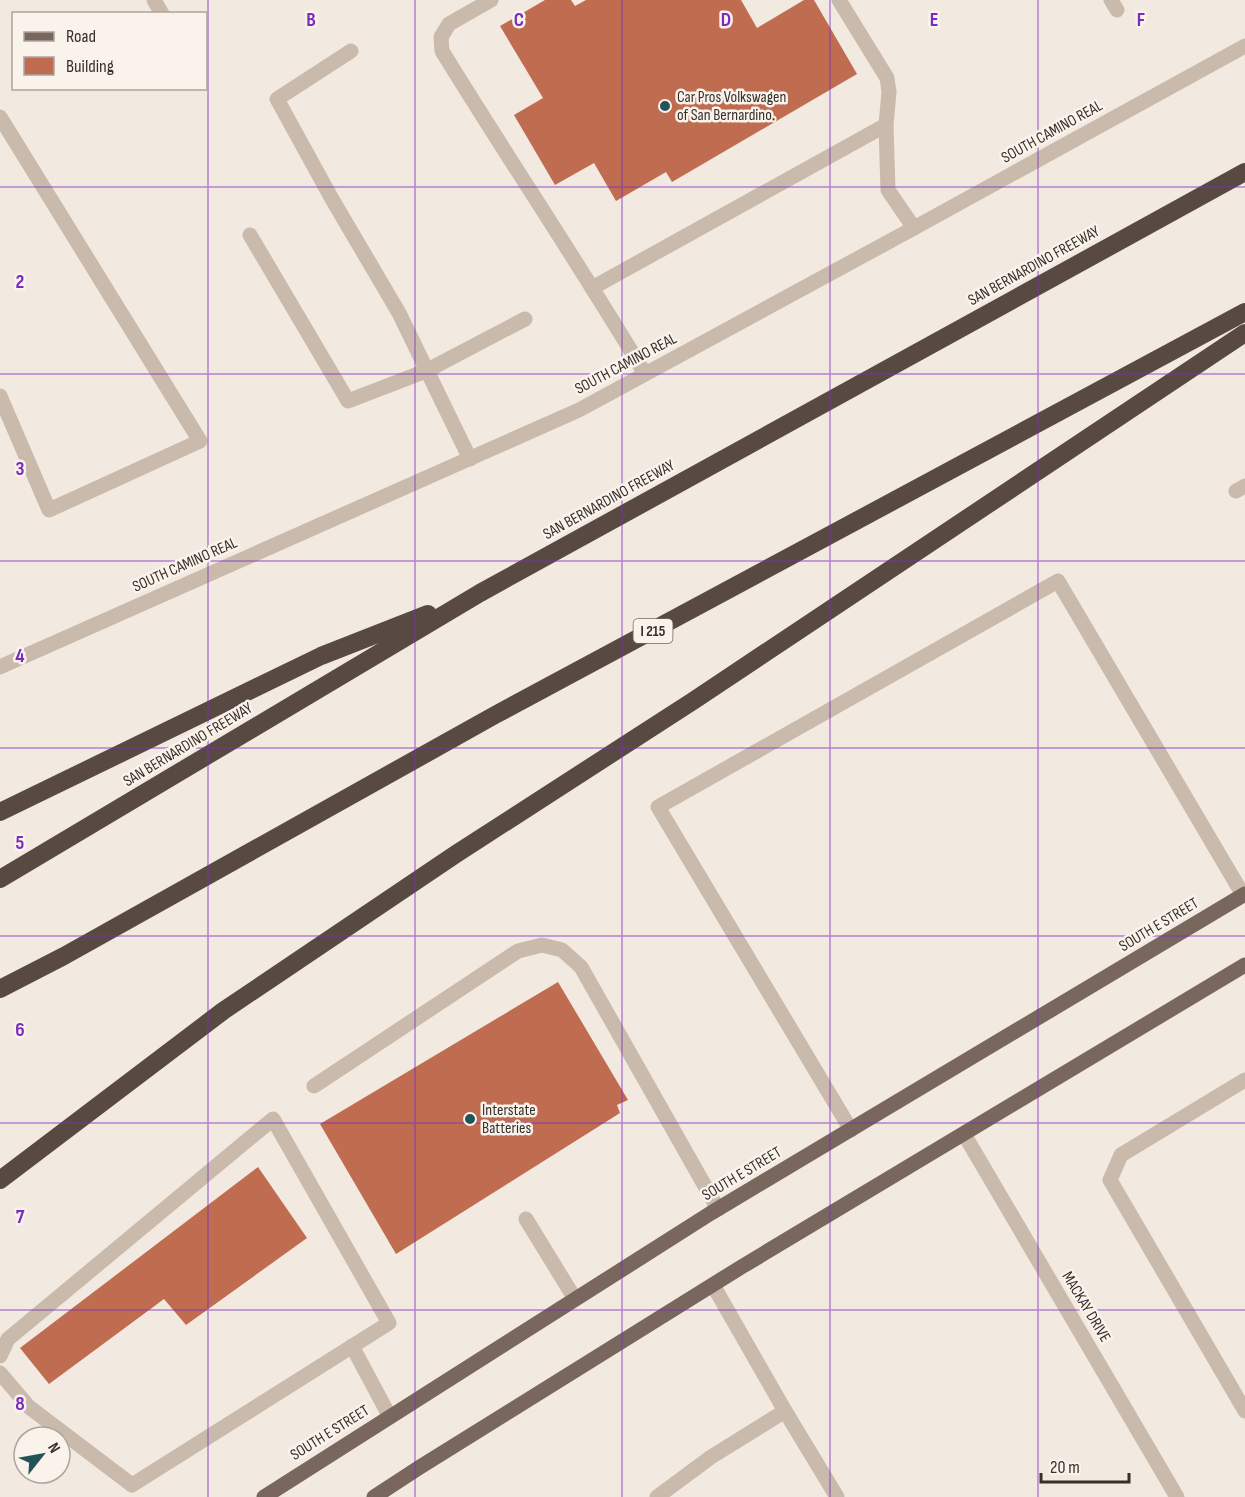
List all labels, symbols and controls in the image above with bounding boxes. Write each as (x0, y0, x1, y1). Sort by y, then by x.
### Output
text: B (306, 8, 316, 32)
text: C (514, 8, 524, 32)
text: D (721, 8, 731, 32)
text: E (930, 8, 938, 32)
text: F (1137, 8, 1145, 32)
legend (12, 12, 207, 90)
text: Road (66, 26, 96, 47)
text: Building (66, 56, 114, 77)
place label: Car Pros Volkswagen of San Bernardino. (677, 88, 786, 125)
street label: SOUTH CAMINO REAL (998, 96, 1106, 168)
marker: Car Pros Volkswagen of San Bernardino. (658, 99, 672, 113)
street label: SAN BERNARDINO FREEWAY (965, 222, 1103, 310)
text: 2 (16, 270, 24, 294)
street label: SOUTH CAMINO REAL (572, 329, 680, 399)
street label: SAN BERNARDINO FREEWAY (540, 456, 678, 544)
text: 3 (16, 457, 25, 481)
street label: SOUTH CAMINO REAL (130, 533, 240, 597)
road number: I 215 (634, 619, 672, 643)
text: 4 (15, 644, 25, 668)
street label: SAN BERNARDINO FREEWAY (120, 699, 256, 791)
text: 5 (16, 831, 25, 855)
street label: SOUTH E STREET (1116, 894, 1203, 956)
text: 6 (15, 1018, 25, 1042)
place label: Interstate Batteries (482, 1101, 536, 1138)
marker: Interstate Batteries (463, 1112, 477, 1126)
street label: SOUTH E STREET (699, 1143, 786, 1205)
text: 7 (16, 1205, 25, 1229)
street label: MACKAY DRIVE (1058, 1268, 1114, 1346)
text: 8 (15, 1392, 25, 1416)
street label: SOUTH E STREET (287, 1401, 373, 1465)
north arrow (12, 1425, 72, 1485)
text: N (43, 1439, 64, 1457)
scale bar (1041, 1446, 1130, 1484)
text: 20 m (1050, 1457, 1080, 1478)

